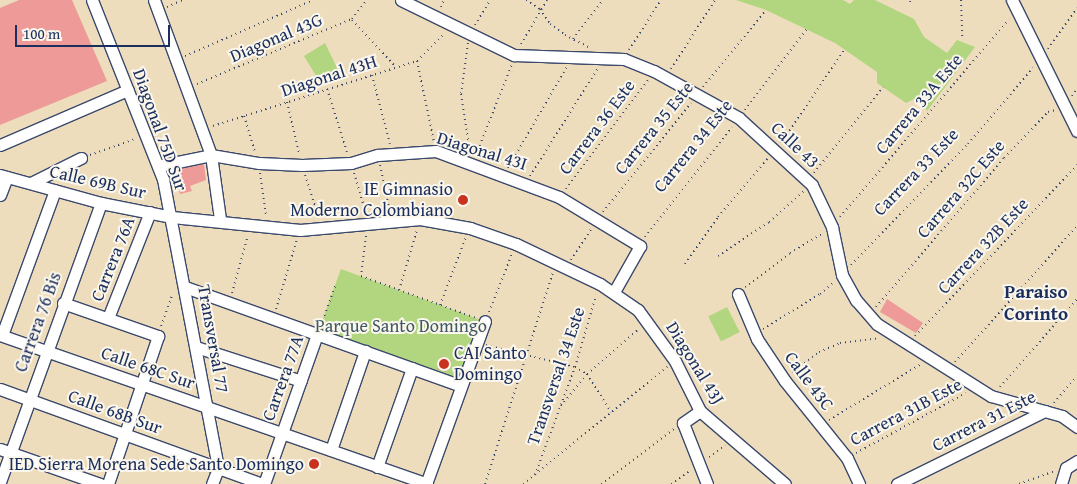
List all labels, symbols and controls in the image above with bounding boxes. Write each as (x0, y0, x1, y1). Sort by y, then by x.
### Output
street label: Diagonal 43G (227, 9, 325, 67)
scale bar (18, 15, 172, 47)
text: 100 m (23, 23, 60, 44)
street label: Carrera 33A Este (871, 49, 967, 159)
street label: Diagonal 43H (278, 50, 380, 102)
street label: Diagonal 75D Sur (128, 66, 192, 194)
street label: Carrera 36 Este (554, 75, 640, 179)
street label: Carrera 35 Este (610, 77, 698, 179)
street label: Carrera 34 Este (649, 95, 737, 197)
street label: Calle 43 (766, 117, 824, 173)
street label: Carrera 33 Este (869, 124, 963, 220)
street label: Diagonal 43I (434, 127, 530, 175)
street label: Carrera 32C Este (912, 135, 1010, 243)
street label: Calle 69B Sur (48, 160, 148, 204)
place label: IE Gimnasio Moderno Colombiano (290, 179, 453, 222)
street label: Carrera 32B Este (933, 193, 1033, 299)
marker: IE Gimnasio Moderno Colombiano (457, 194, 469, 206)
street label: Carrera 76A (86, 214, 140, 304)
street label: Carrera 76 Bis (10, 269, 66, 375)
district label: Paraiso Corinto (1004, 281, 1068, 325)
street label: Transversal 77 (193, 283, 233, 395)
street label: Transversal 34 Este (522, 304, 590, 448)
park label: Parque Santo Domingo (315, 315, 487, 337)
street label: Diagonal 43J (661, 318, 729, 408)
street label: Carrera 77A (258, 332, 308, 424)
street label: Calle 68C Sur (98, 342, 198, 394)
place label: CAI Santo Domingo (454, 343, 527, 386)
street label: Calle 43C (780, 347, 838, 415)
marker: CAI Santo Domingo (438, 358, 450, 370)
street label: Carrera 31B Este (846, 373, 966, 451)
street label: Calle 68B Sur (65, 385, 165, 439)
street label: Carrera 31 Este (929, 386, 1039, 456)
place label: IED Sierra Morena Sede Santo Domingo (9, 453, 304, 475)
marker: IED Sierra Morena Sede Santo Domingo (308, 458, 320, 470)

